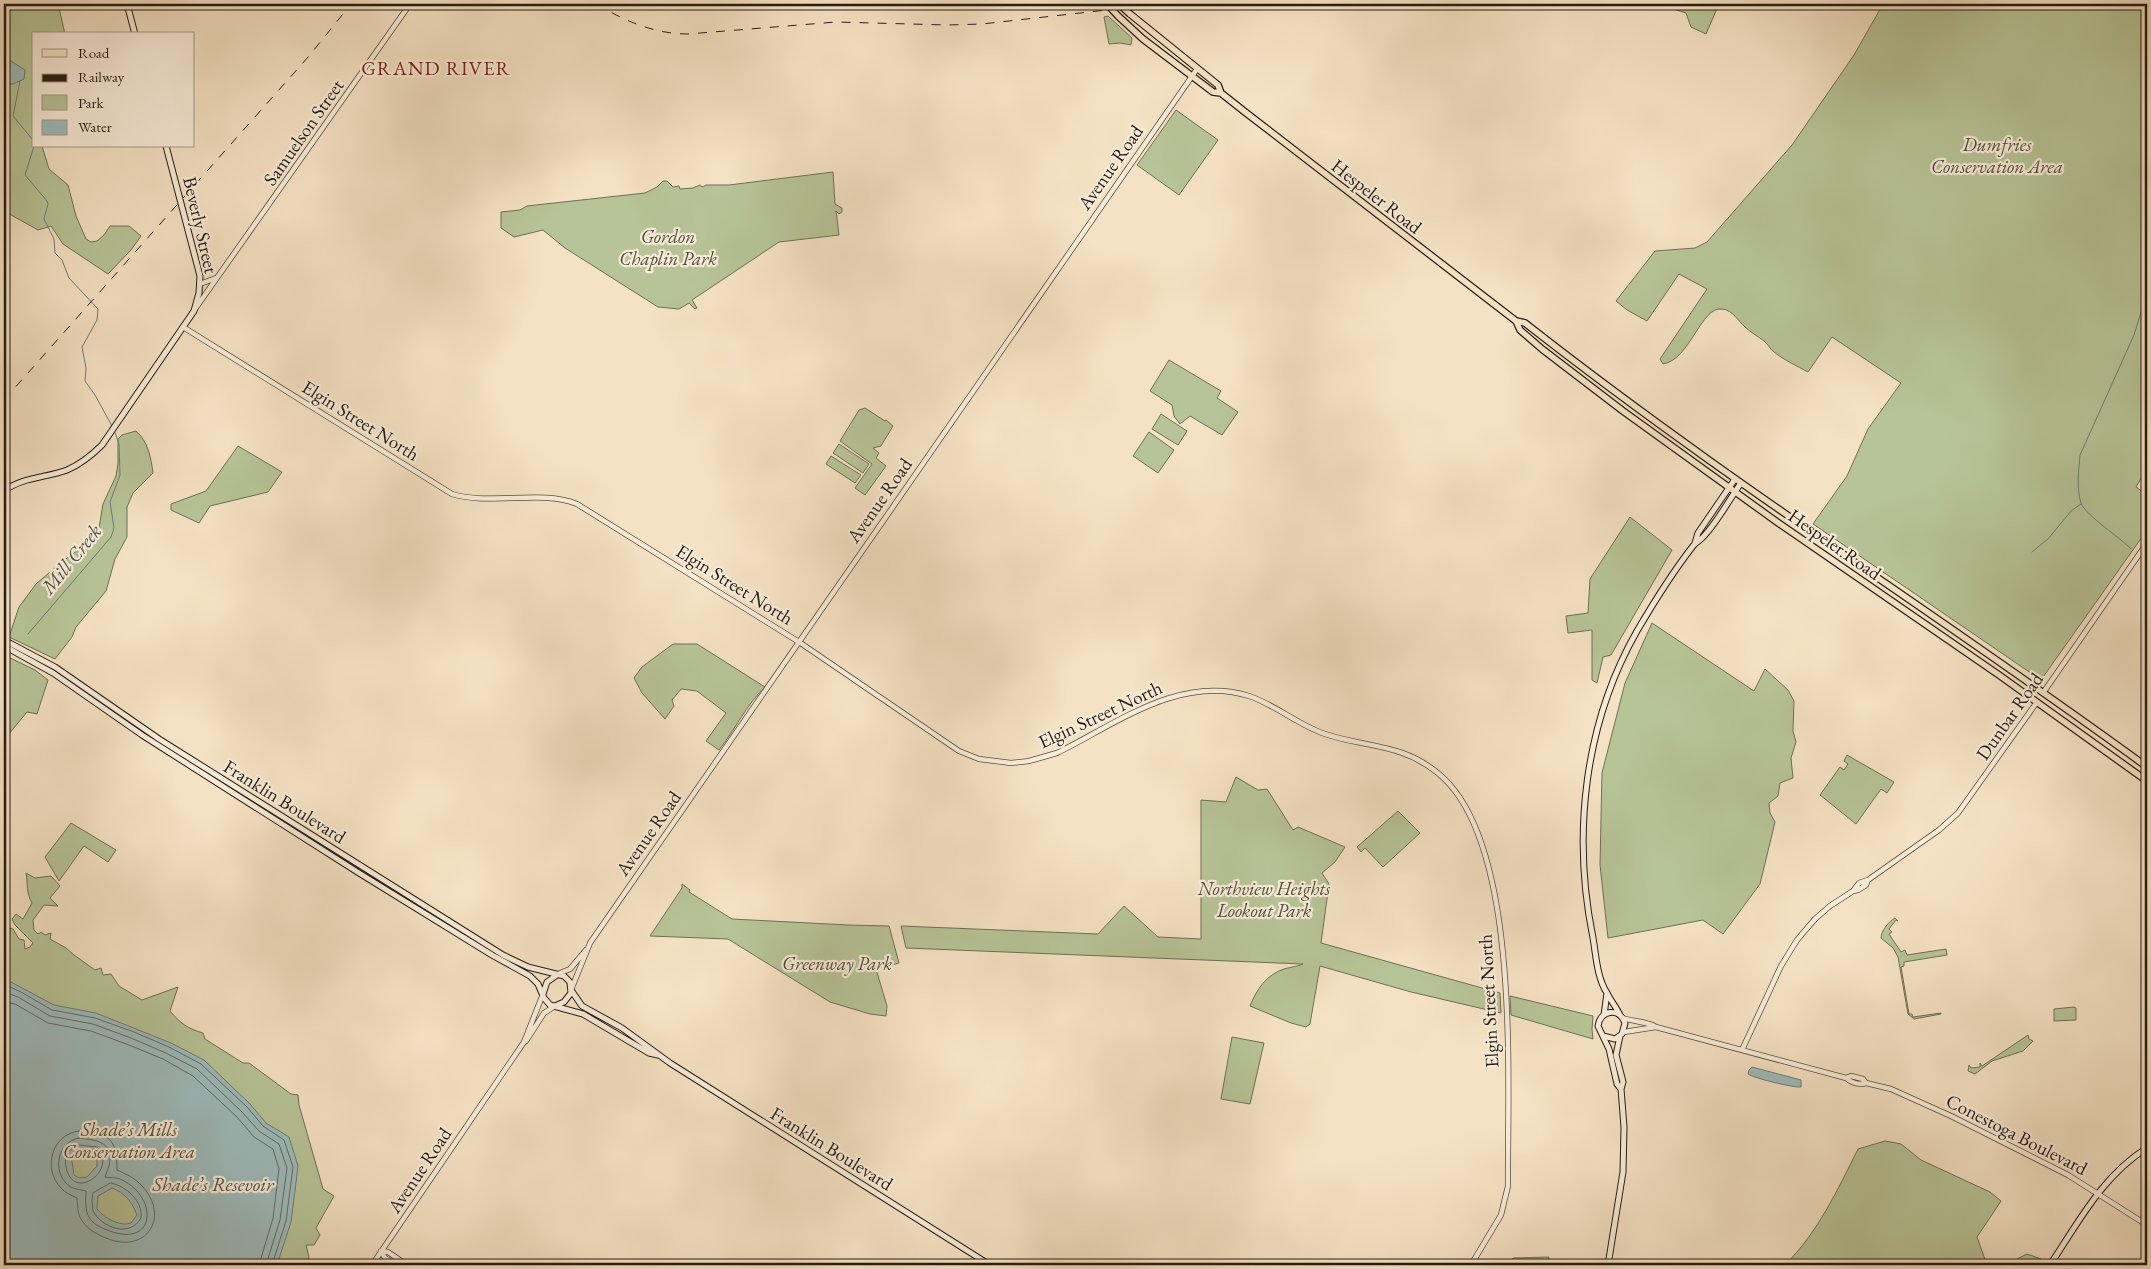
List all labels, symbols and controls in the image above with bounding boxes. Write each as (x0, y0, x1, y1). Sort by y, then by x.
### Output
legend (32, 32, 195, 148)
text: Road (78, 43, 110, 62)
district label: GRAND RIVER (361, 55, 511, 81)
text: Railway (78, 67, 125, 86)
street label: Samuelson Street (258, 74, 349, 190)
text: Park (78, 93, 105, 112)
text: Water (78, 117, 112, 136)
street label: Avenue Road (1071, 120, 1149, 215)
park label: Dumfries Conservation Area (1931, 132, 2063, 179)
street label: Hespeler Road (1326, 153, 1427, 240)
street label: Beverly Street (177, 174, 224, 276)
park label: Gordon Chaplin Park (619, 224, 717, 271)
street label: Elgin Street North (297, 374, 424, 467)
street label: Avenue Road (840, 453, 918, 548)
street label: Hespeler Road (1783, 503, 1886, 586)
water label: Mill Creek (34, 519, 107, 600)
street label: Elgin Street North (671, 538, 798, 631)
street label: Dunbar Road (1970, 667, 2049, 765)
street label: Elgin Street North (1034, 675, 1166, 754)
street label: Franklin Boulevard (219, 754, 351, 849)
street label: Avenue Road (609, 786, 687, 881)
park label: Northview Heights Lookout Park (1197, 876, 1331, 923)
street label: Elgin Street North (1472, 933, 1504, 1069)
park label: Greenway Park (782, 951, 892, 976)
street label: Conestoga Boulevard (1942, 1088, 2092, 1181)
street label: Franklin Boulevard (766, 1101, 898, 1196)
park label: Shade’s Mills Conservation Area (63, 1117, 195, 1164)
street label: Avenue Road (381, 1122, 457, 1219)
water label: Shade’s Resevoir (151, 1171, 275, 1197)

